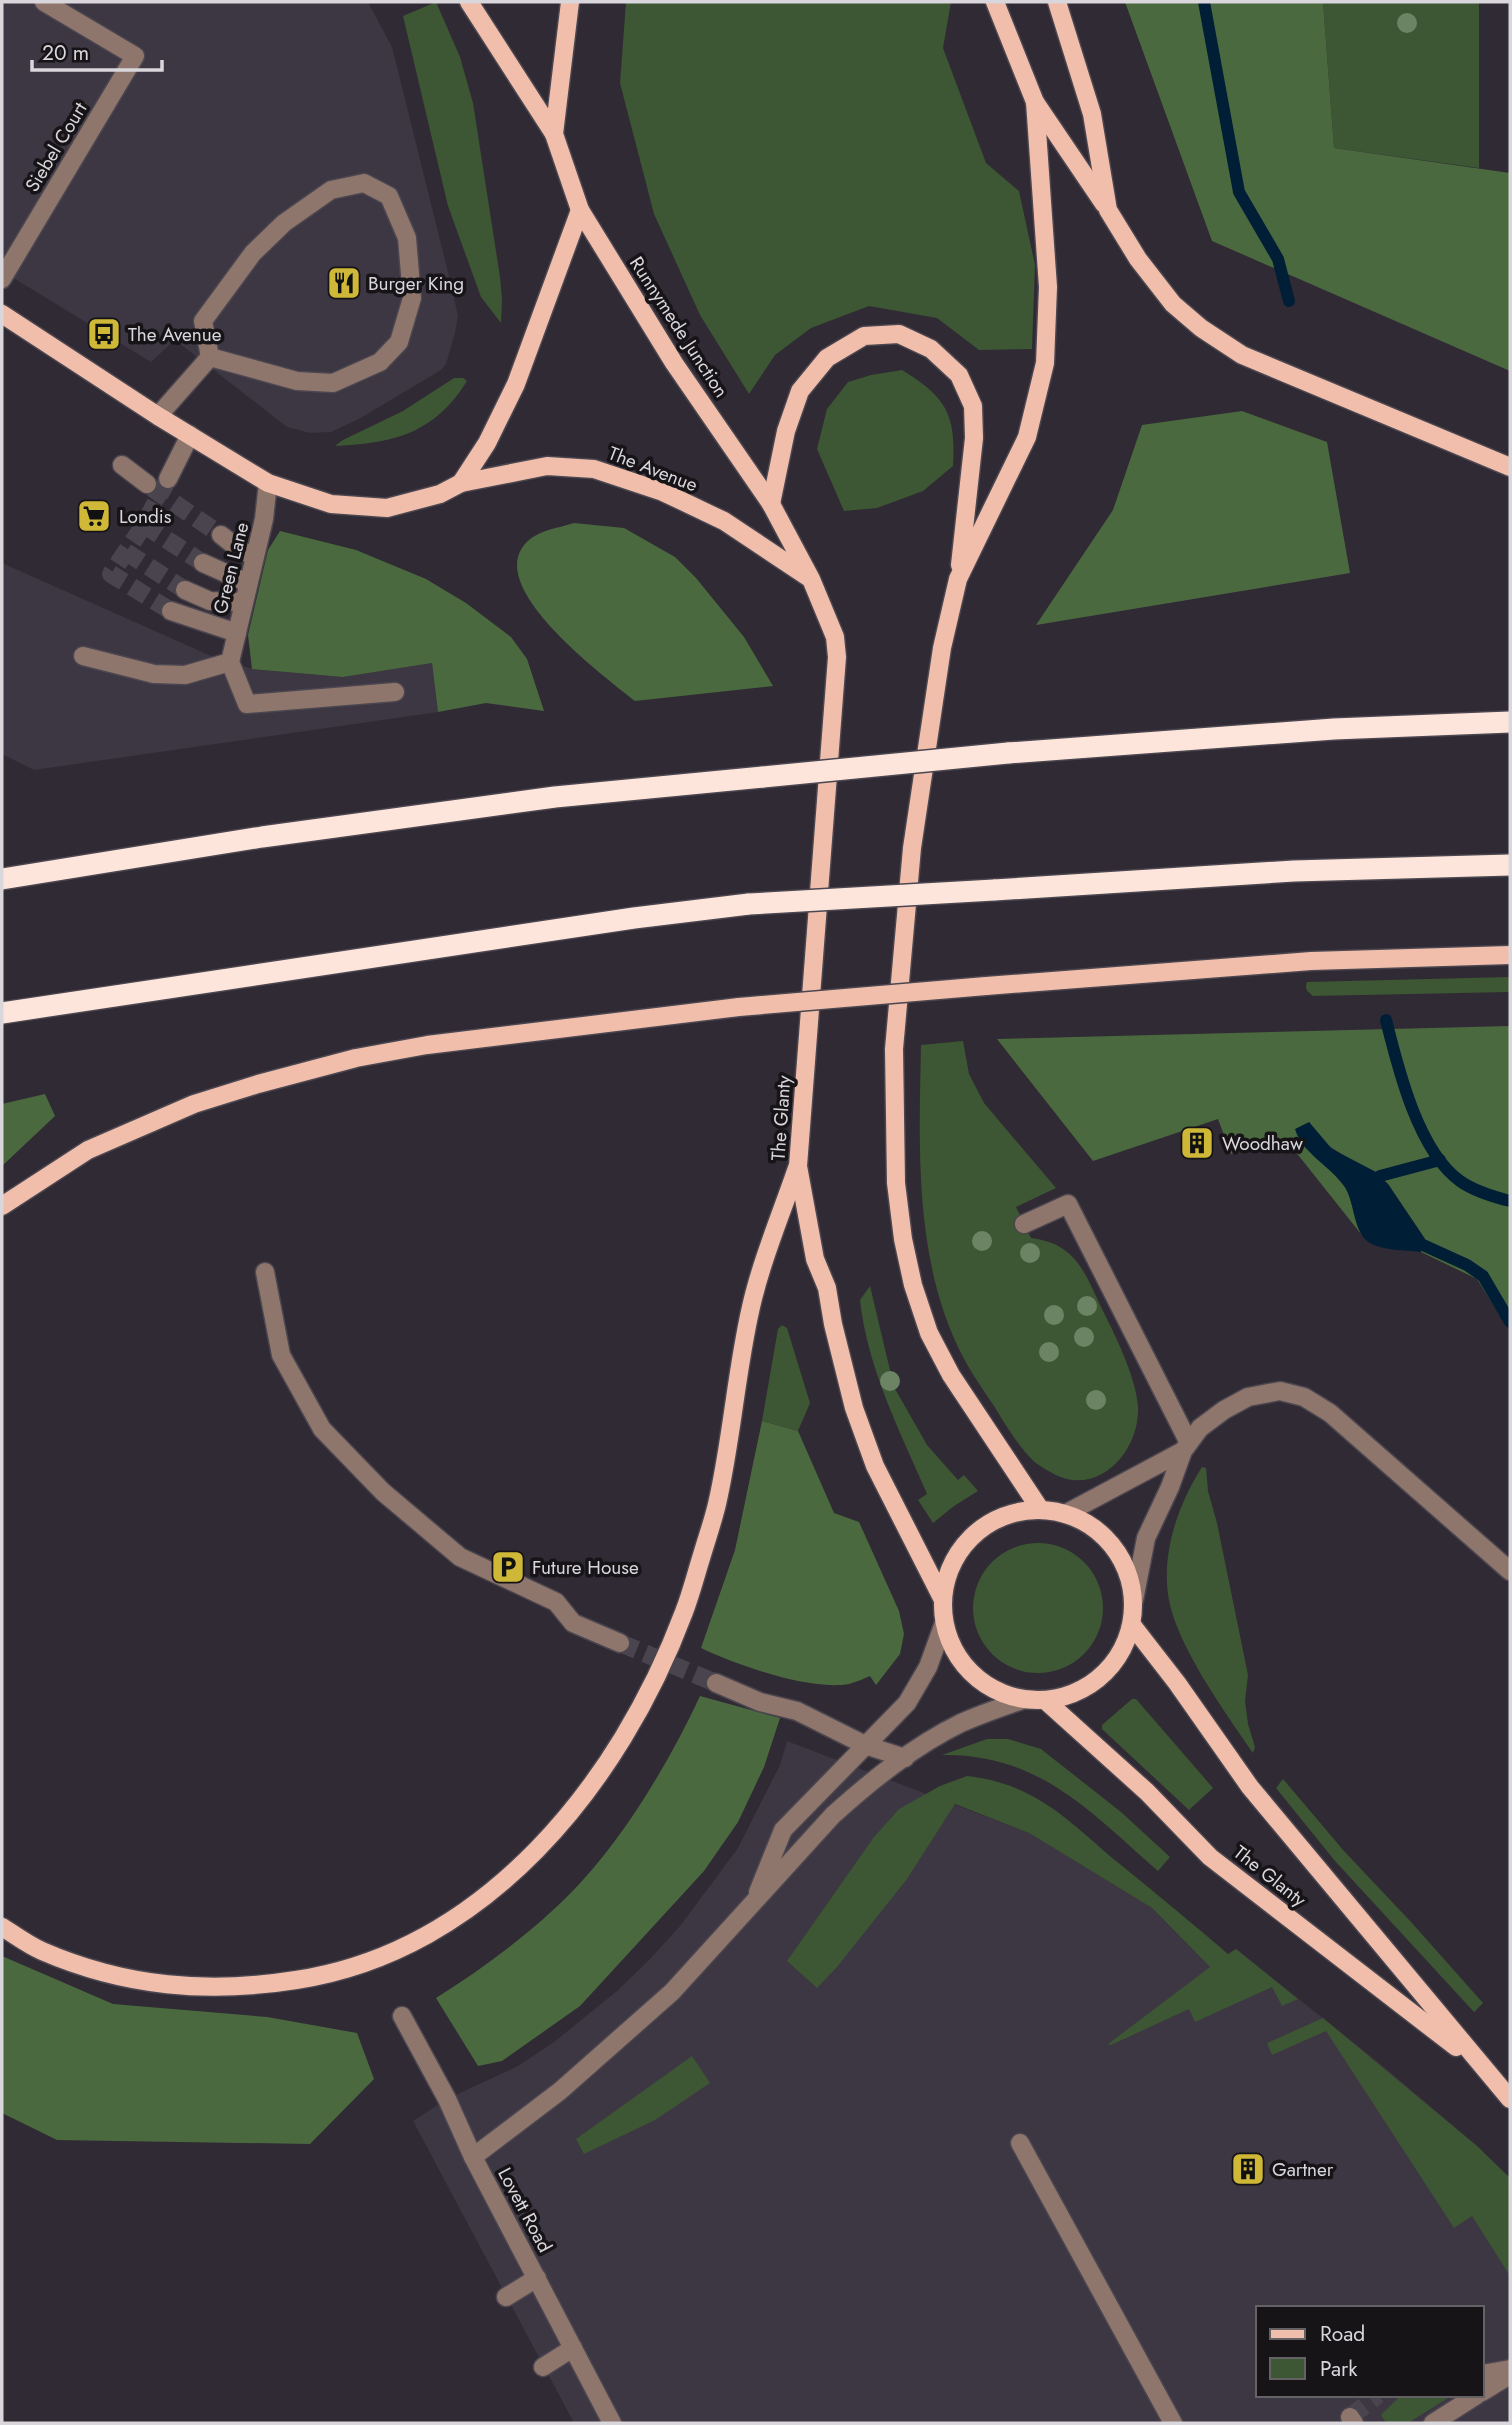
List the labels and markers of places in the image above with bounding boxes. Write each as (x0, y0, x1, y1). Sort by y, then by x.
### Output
restaurant icon: Burger King (325, 264, 363, 302)
place label: Burger King (368, 270, 464, 297)
bus stop icon: The Avenue (85, 315, 123, 353)
place label: The Avenue (128, 321, 222, 348)
supermarket icon: Londis (75, 497, 113, 535)
place label: Londis (119, 503, 172, 530)
building icon: Woodhaw (1178, 1124, 1216, 1162)
place label: Woodhaw (1222, 1130, 1303, 1157)
parking icon: Future House (489, 1548, 527, 1586)
place label: Future House (532, 1554, 639, 1581)
building icon: Gartner (1229, 2150, 1267, 2188)
place label: Gartner (1272, 2156, 1334, 2183)

